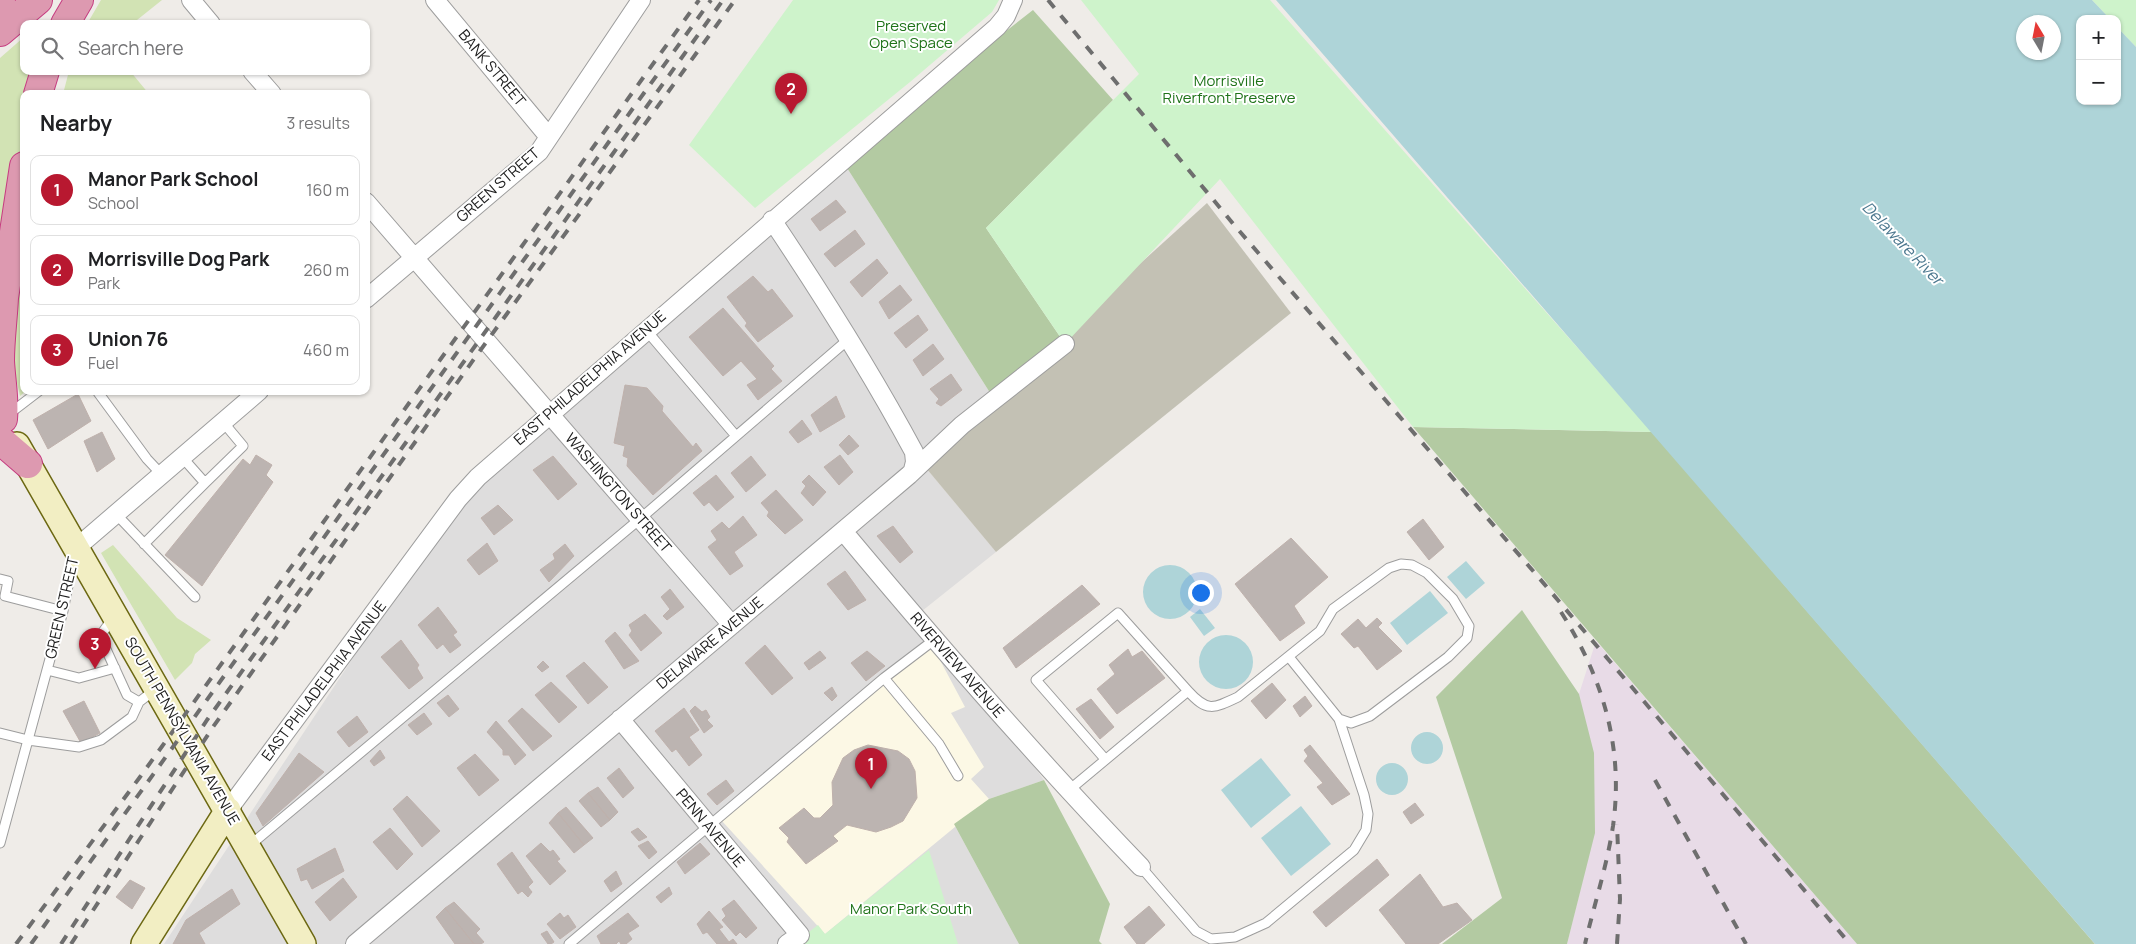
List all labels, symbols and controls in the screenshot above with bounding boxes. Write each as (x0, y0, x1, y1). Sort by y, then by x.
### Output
park label: Preserved Open Space (869, 15, 953, 53)
north arrow (2016, 15, 2061, 60)
map controls (2076, 15, 2121, 105)
button: + (2076, 15, 2121, 60)
search box (20, 20, 370, 75)
street label: BANK STREET (454, 25, 531, 111)
icon: search (38, 34, 66, 62)
text: Search here (78, 35, 184, 61)
button: − (2076, 60, 2121, 105)
park label: Morrisville Riverfront Preserve (1162, 70, 1296, 108)
pin: 2 (775, 73, 807, 114)
text: Nearby (40, 109, 112, 137)
text: 3 results (287, 112, 350, 134)
street label: GREEN STREET (451, 143, 544, 227)
text: Manor Park School (88, 166, 259, 192)
text: 1 (53, 179, 61, 201)
text: 160 m (306, 179, 349, 201)
text: School (88, 192, 139, 214)
water label: Delaware River (1858, 197, 1950, 291)
text: Morrisville Dog Park (88, 246, 269, 272)
text: 2 (52, 259, 62, 281)
text: 260 m (303, 259, 349, 281)
text: Park (88, 272, 120, 294)
street label: EAST PHILADELPHIA AVENUE (509, 306, 670, 450)
text: Union 76 (88, 326, 168, 352)
text: 3 (52, 339, 62, 361)
text: 460 m (303, 339, 349, 361)
text: Fuel (88, 352, 119, 374)
street label: WASHINGTON STREET (560, 428, 676, 557)
street label: GREEN STREET (40, 555, 83, 661)
your location (1188, 580, 1214, 606)
street label: DELAWARE AVENUE (652, 592, 768, 694)
street label: EAST PHILADELPHIA AVENUE (256, 596, 391, 765)
street label: RIVERVIEW AVENUE (906, 607, 1009, 722)
pin: 3 (79, 628, 111, 669)
street label: SOUTH PENNSYLVANIA AVENUE (120, 633, 245, 829)
pin: 1 (855, 748, 887, 789)
street label: PENN AVENUE (671, 784, 749, 871)
park label: Manor Park South (850, 898, 972, 919)

